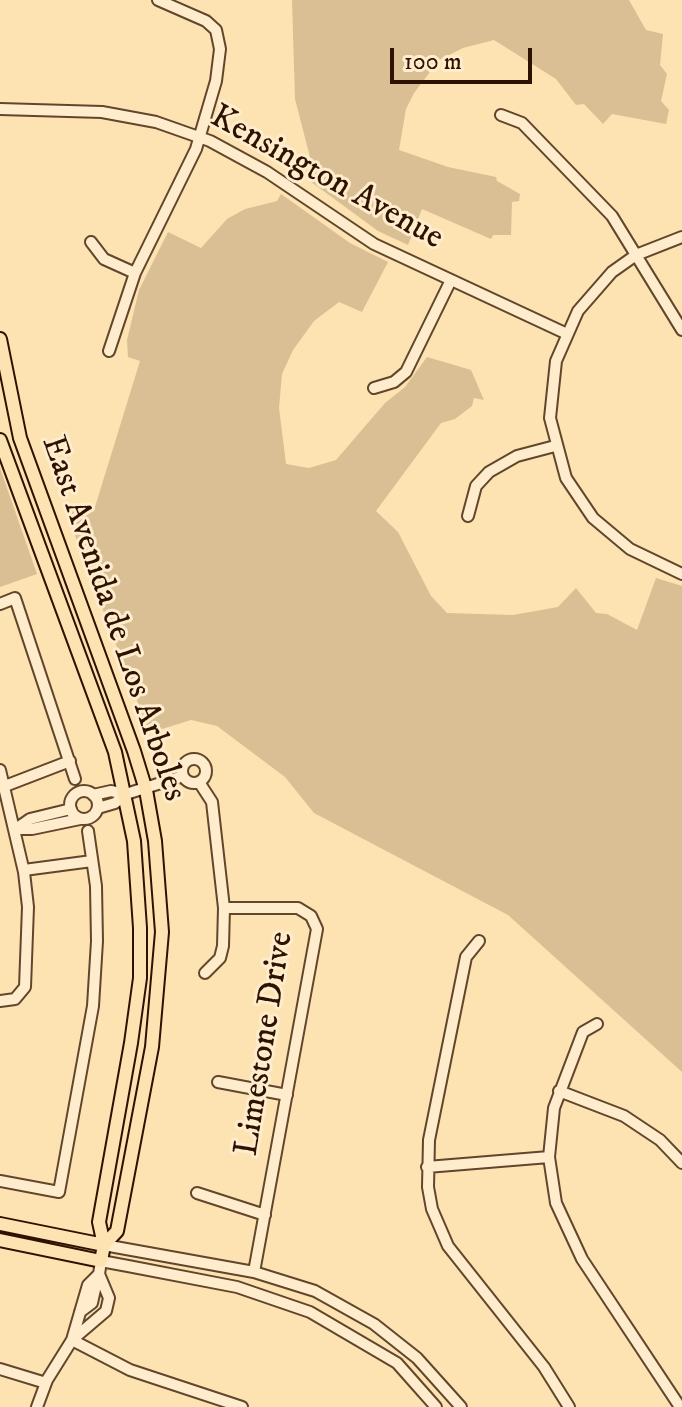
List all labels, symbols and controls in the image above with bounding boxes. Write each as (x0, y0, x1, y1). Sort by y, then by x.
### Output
scale bar (394, 32, 536, 82)
text: 100 m (404, 47, 462, 77)
street label: Kensington Avenue (202, 98, 450, 260)
street label: East Avenida de Los Arboles (30, 431, 194, 807)
street label: Limestone Drive (228, 929, 304, 1159)

